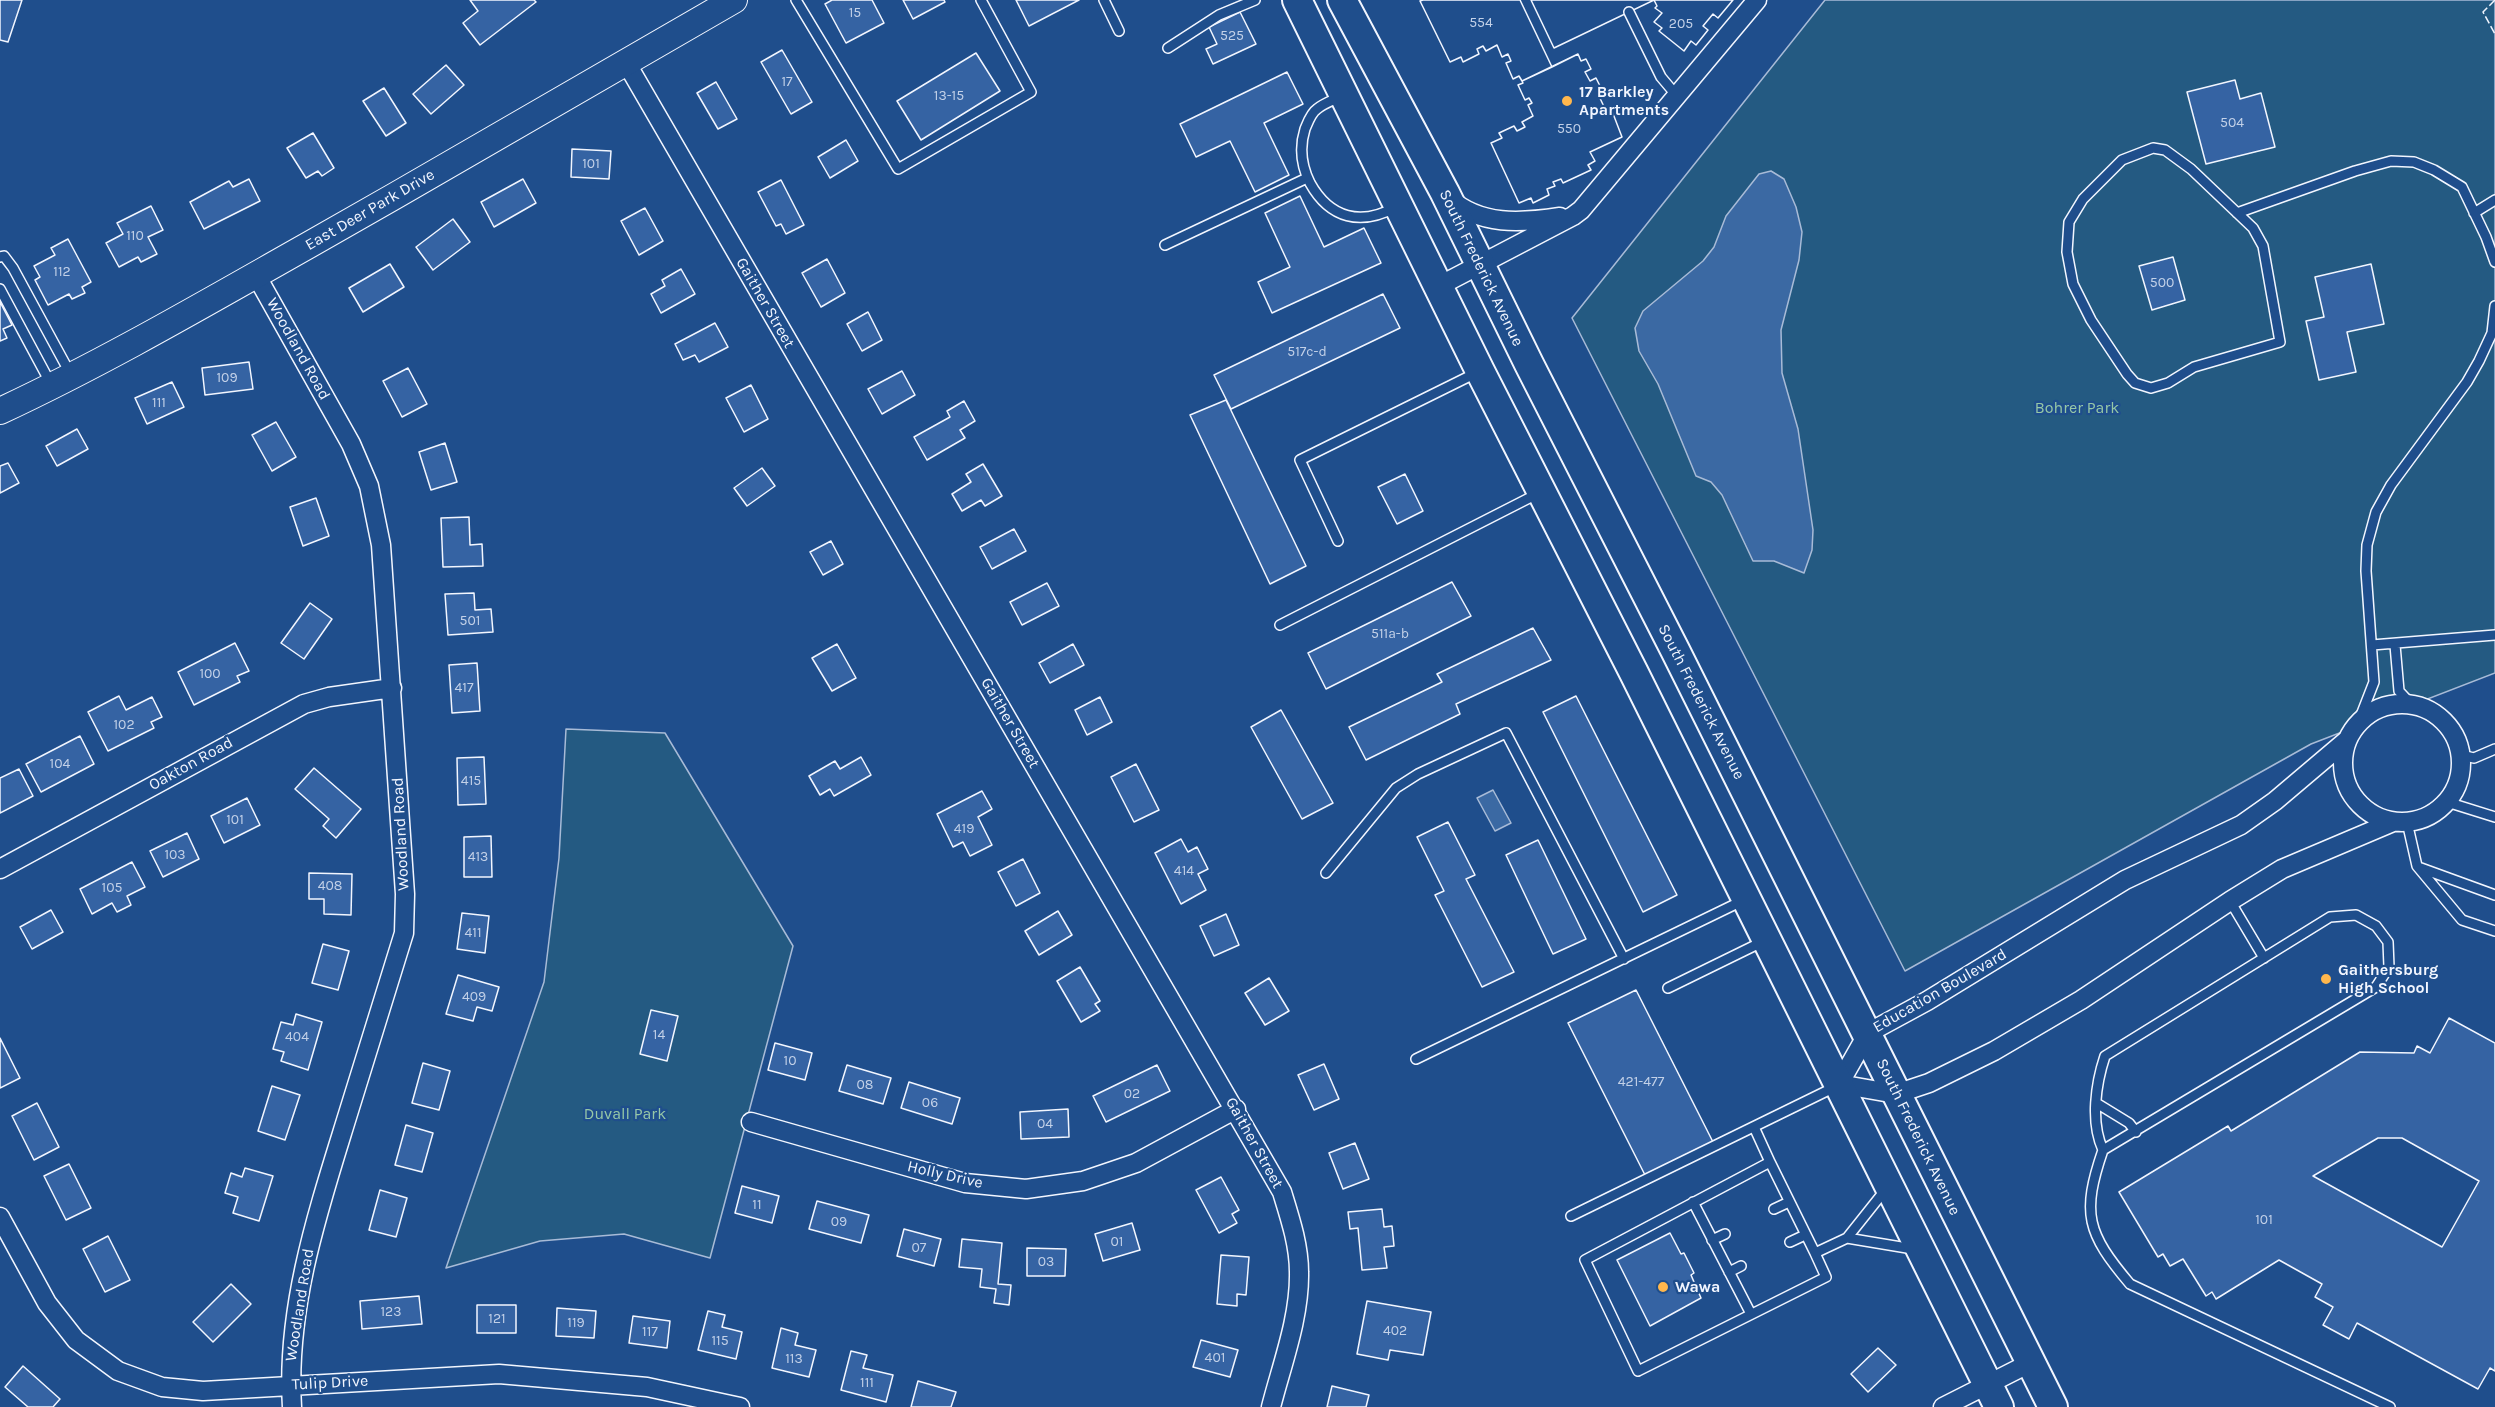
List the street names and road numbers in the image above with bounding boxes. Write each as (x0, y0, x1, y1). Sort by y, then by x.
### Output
street label: East Deer Park Drive (302, 165, 438, 255)
street label: South Frederick Avenue (1435, 187, 1527, 349)
street label: Gaither Street (731, 254, 799, 352)
street label: Woodland Road (262, 295, 334, 403)
street label: South Frederick Avenue (1653, 621, 1749, 783)
street label: Gaither Street (976, 674, 1044, 772)
street label: Oakton Road (146, 733, 236, 795)
street label: Woodland Road (388, 777, 414, 891)
street label: Education Boulevard (1870, 945, 2010, 1037)
street label: South Frederick Avenue (1872, 1056, 1964, 1218)
street label: Gaither Street (1221, 1094, 1287, 1192)
street label: Holly Drive (905, 1157, 985, 1193)
street label: Woodland Road (282, 1247, 318, 1363)
street label: Tulip Drive (291, 1371, 369, 1395)

